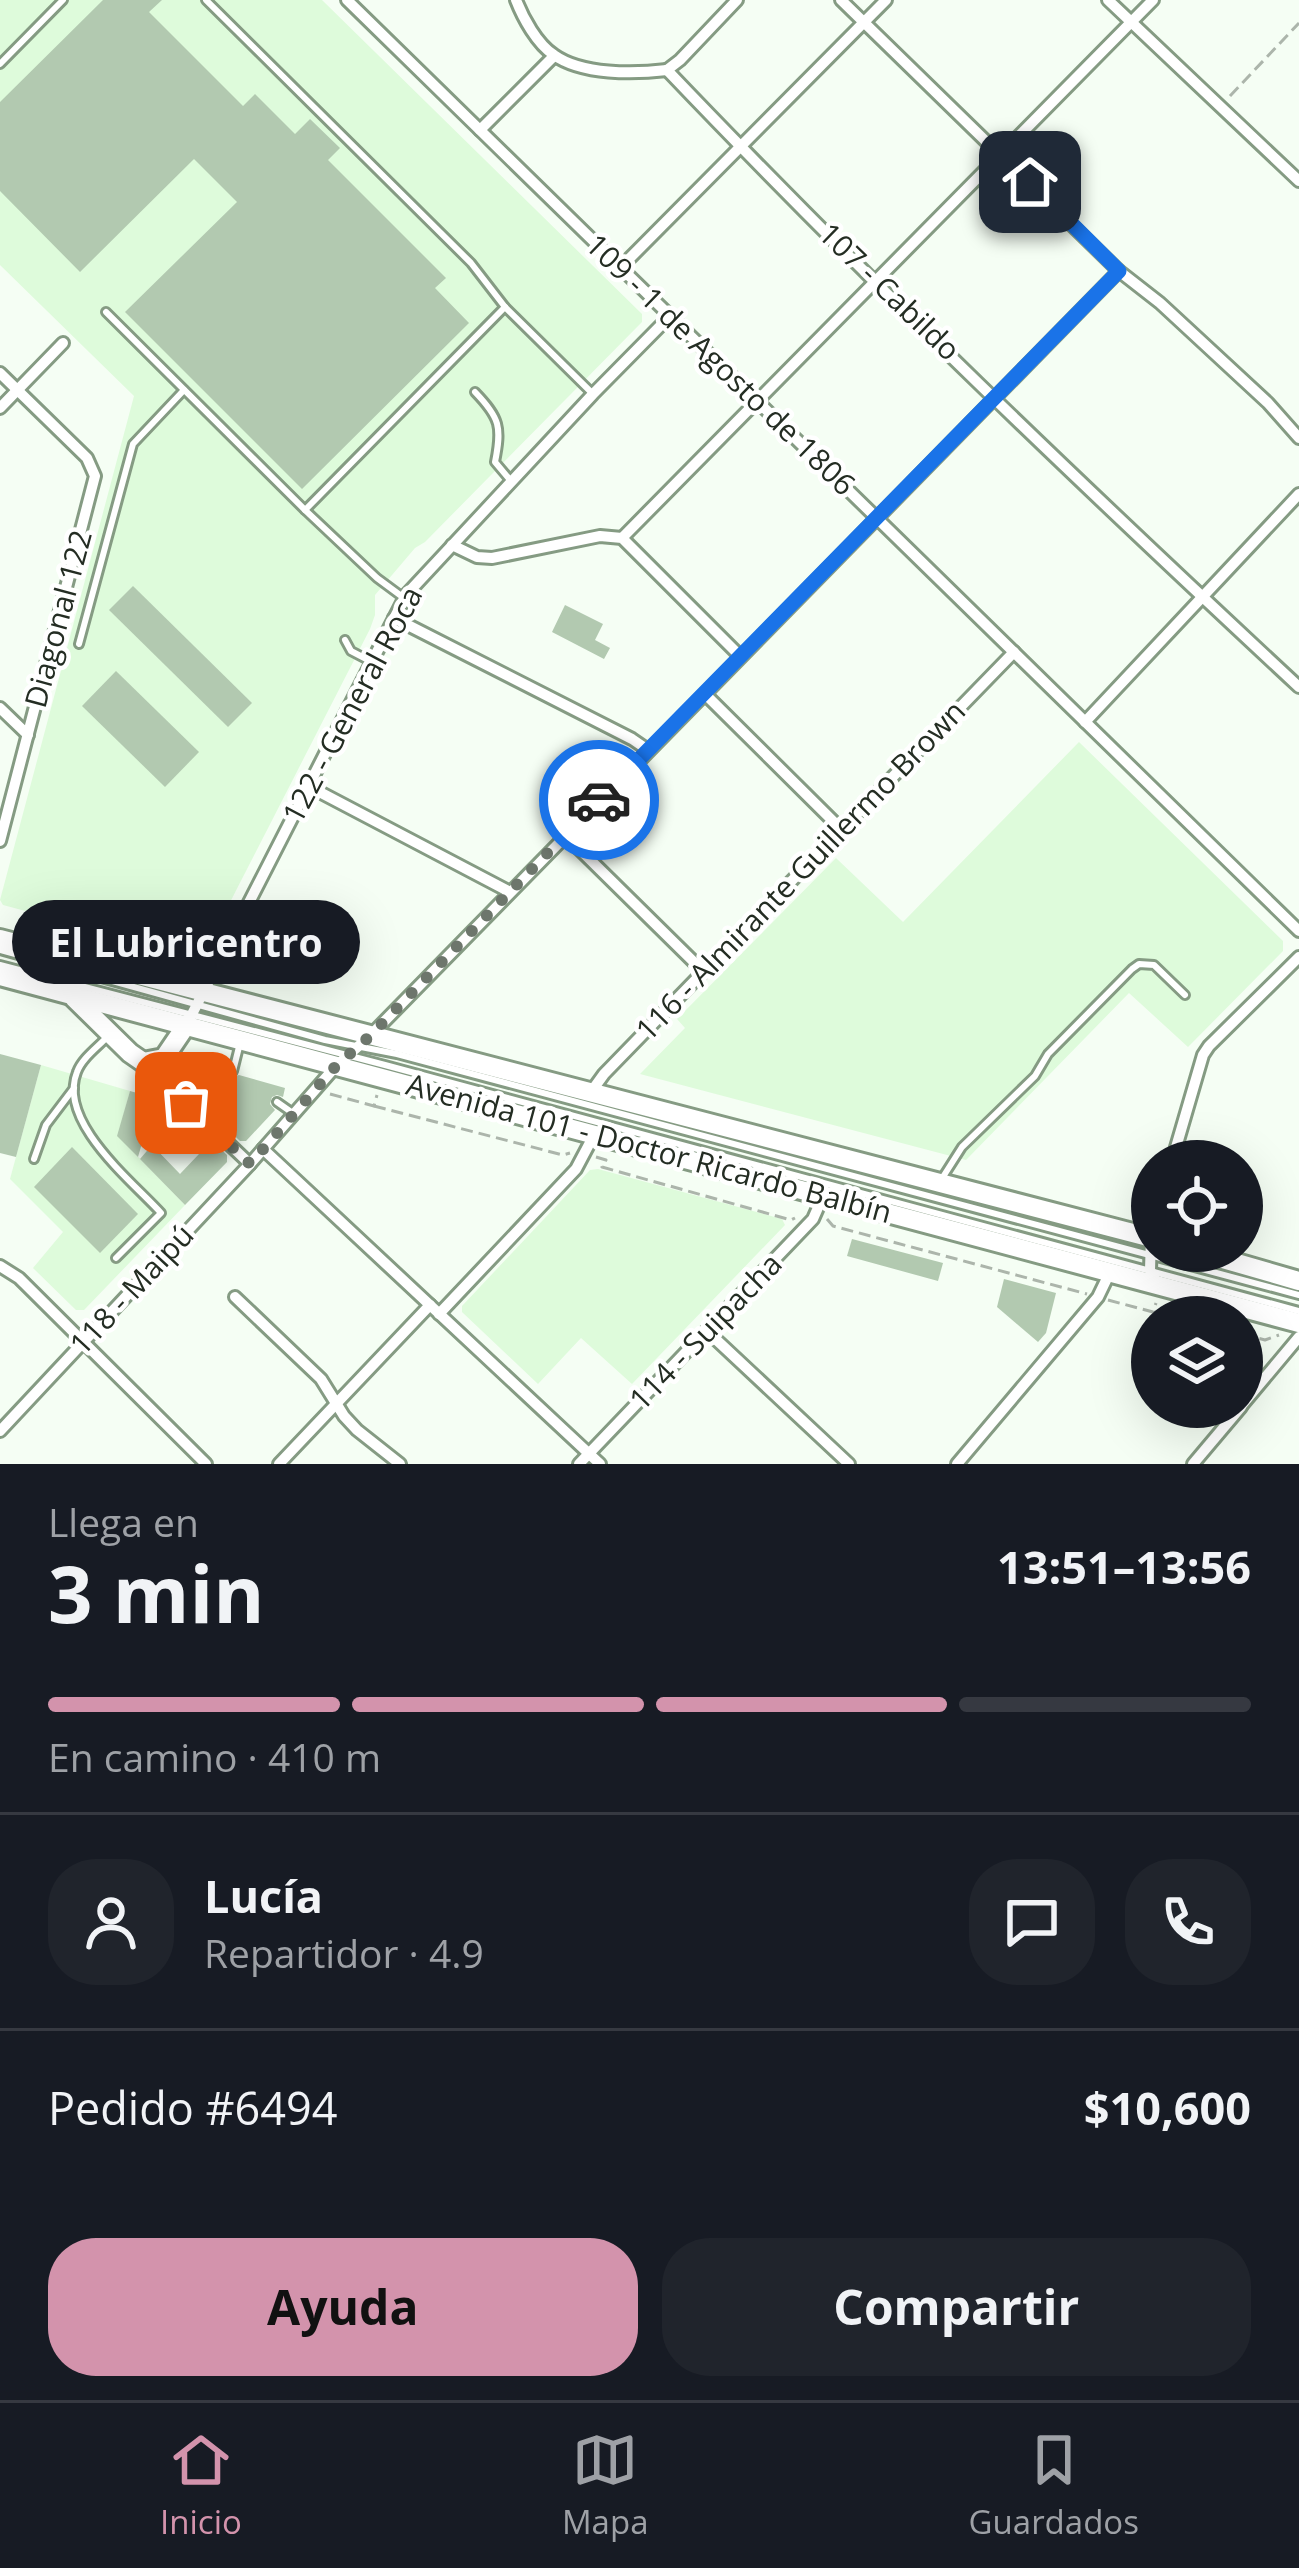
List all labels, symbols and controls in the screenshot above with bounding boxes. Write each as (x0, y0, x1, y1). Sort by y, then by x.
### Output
pin (979, 131, 1081, 233)
icon: home (997, 149, 1063, 215)
street label: 107 - Cabildo (810, 213, 970, 369)
street label: 109 - 1 de Agosto de 1806 (577, 224, 865, 504)
street label: Diagonal 122 (14, 525, 101, 712)
street label: 122 - General Roca (272, 579, 431, 830)
street label: 116 - Almirante Guillermo Brown (626, 691, 974, 1049)
courier (539, 740, 659, 860)
icon: car (566, 767, 632, 833)
callout: El Lubricentro (12, 899, 360, 983)
text: El Lubricentro (49, 915, 323, 968)
pin (135, 1052, 237, 1154)
street label: Avenida 101 - Doctor Ricardo Balbín (402, 1063, 897, 1232)
icon: bag (153, 1070, 219, 1136)
map controls (1131, 1140, 1263, 1428)
button: locate (1131, 1140, 1263, 1272)
street label: 118 - Maipú (60, 1215, 202, 1363)
street label: 114 - Suipacha (619, 1243, 790, 1418)
button: layers (1131, 1296, 1263, 1428)
text: Llega en (48, 1495, 199, 1548)
text: 13:51–13:56 (997, 1536, 1251, 1597)
text: 3 min (48, 1540, 265, 1646)
text: En camino · 410 m (48, 1730, 381, 1783)
button: person (48, 1859, 174, 1985)
button: chat (969, 1859, 1095, 1985)
button: phone (1125, 1859, 1251, 1985)
text: Lucía (204, 1865, 323, 1926)
text: Repartidor · 4.9 (204, 1926, 484, 1979)
text: Pedido #6494 (48, 2077, 338, 2138)
text: $10,600 (1084, 2077, 1251, 2138)
button: Ayuda (48, 2238, 638, 2376)
button: Compartir (662, 2238, 1251, 2376)
tab: Inicio (160, 2427, 242, 2544)
tab: Mapa (562, 2427, 648, 2544)
tab: Guardados (969, 2427, 1139, 2544)

